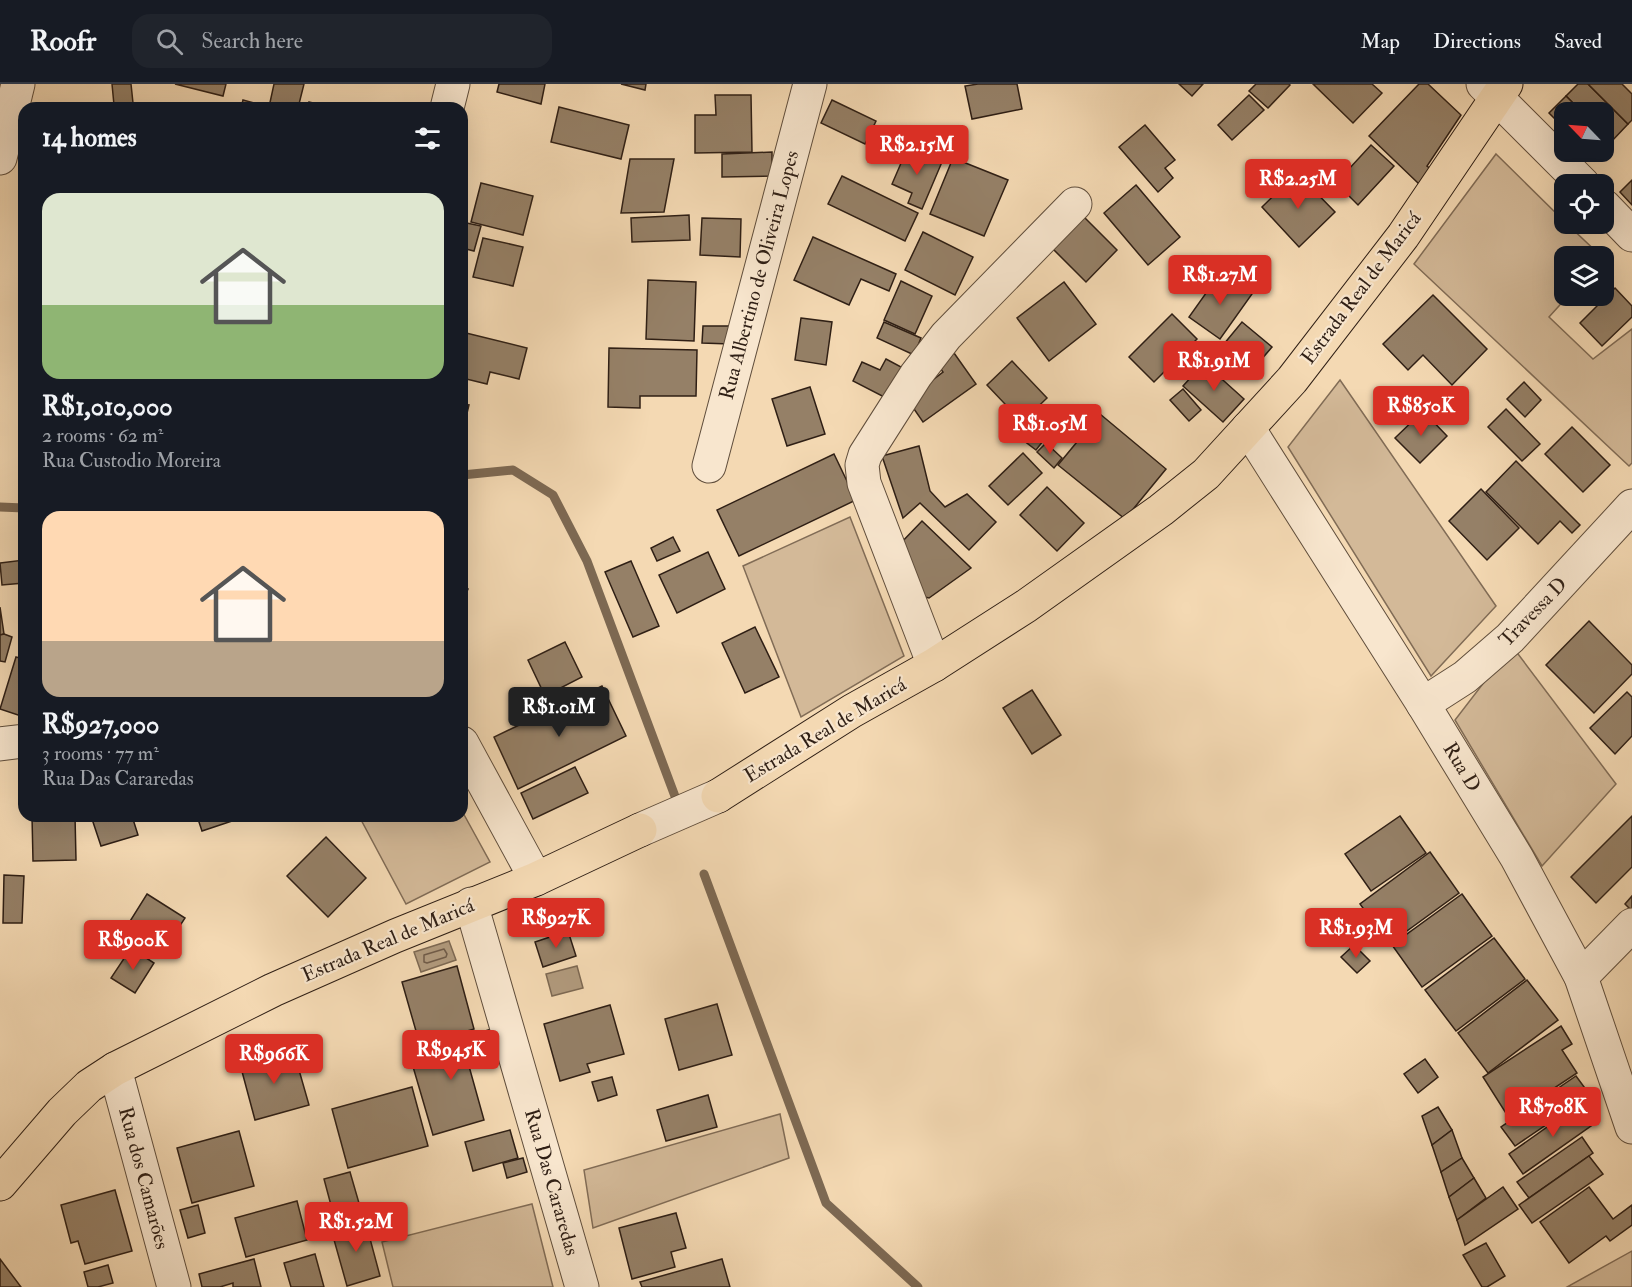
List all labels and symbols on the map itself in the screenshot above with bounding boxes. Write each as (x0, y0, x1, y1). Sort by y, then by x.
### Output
north arrow (1554, 102, 1614, 162)
pin: R$2.15M (862, 125, 972, 176)
street label: Rua Albertino de Oliveira Lopes (714, 148, 805, 402)
pin: R$2.25M (1243, 159, 1353, 210)
street label: Estrada Real de Maricá (1295, 206, 1427, 369)
pin: R$1.27M (1165, 255, 1275, 306)
pin: R$1.91M (1159, 341, 1269, 392)
pin: R$850K (1372, 386, 1470, 437)
pin: R$1.05M (995, 404, 1105, 455)
street label: Travessa D (1494, 572, 1572, 652)
street label: Estrada Real de Maricá (739, 671, 911, 788)
pin: R$1.01M (504, 687, 614, 738)
street label: Rua D (1438, 738, 1486, 796)
street label: Estrada Real de Maricá (298, 892, 479, 988)
pin: R$927K (507, 898, 605, 949)
pin: R$1.93M (1301, 908, 1411, 959)
pin: R$900K (84, 920, 182, 971)
pin: R$945K (402, 1030, 500, 1081)
pin: R$966K (225, 1034, 323, 1085)
pin: R$708K (1504, 1087, 1602, 1138)
street label: Rua dos Camarões (113, 1104, 175, 1252)
street label: Rua Das Cararedas (519, 1106, 585, 1258)
pin: R$1.52M (301, 1202, 411, 1253)

